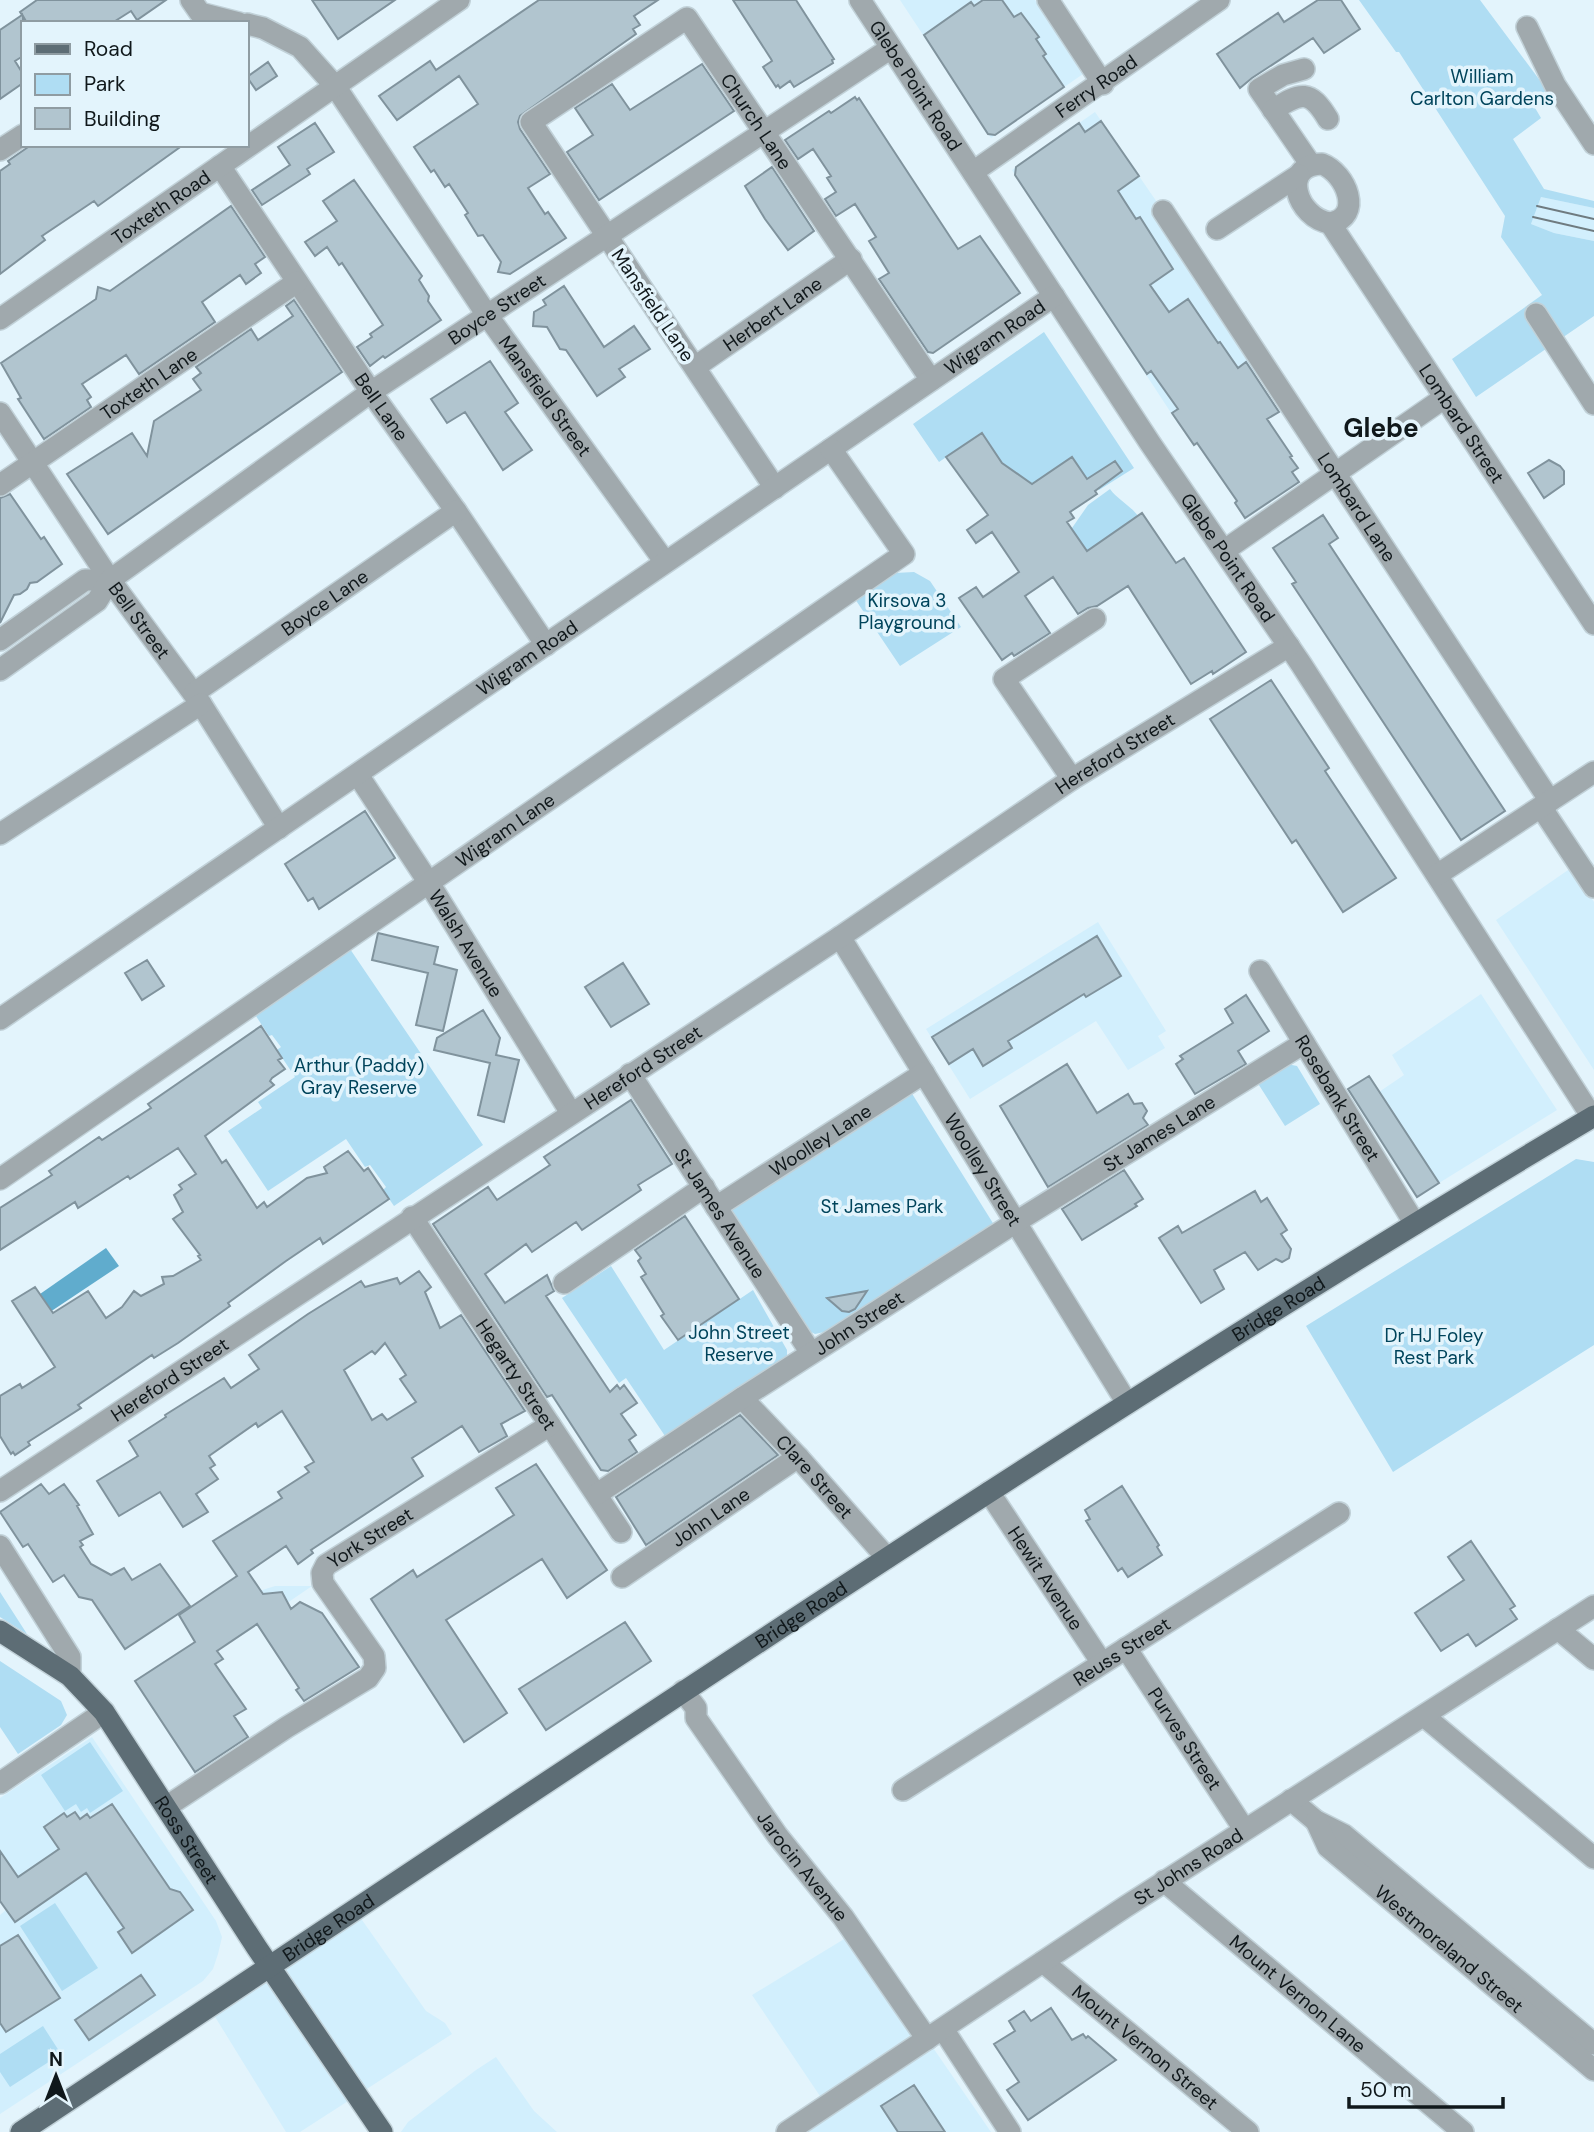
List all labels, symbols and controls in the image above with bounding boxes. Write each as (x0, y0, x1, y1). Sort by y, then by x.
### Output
street label: Glebe Point Road (864, 15, 968, 155)
legend (21, 21, 248, 147)
text: Road (84, 35, 133, 63)
street label: Ferry Road (1050, 49, 1142, 123)
park label: William Carlton Gardens (1410, 64, 1554, 111)
street label: Church Lane (715, 68, 798, 174)
text: Park (84, 70, 126, 98)
text: Building (84, 105, 161, 133)
street label: Toxteth Road (107, 164, 215, 250)
street label: Mansfield Lane (606, 244, 700, 366)
street label: Boyce Street (443, 268, 550, 350)
street label: Herbert Lane (718, 270, 827, 357)
street label: Wigram Road (939, 293, 1050, 380)
street label: Mansfield Street (493, 330, 597, 461)
street label: Toxteth Lane (95, 341, 202, 425)
street label: Lombard Street (1414, 359, 1510, 488)
street label: Bell Lane (349, 368, 414, 446)
district label: Glebe (1343, 411, 1419, 445)
street label: Lombard Lane (1312, 448, 1402, 566)
street label: Glebe Point Road (1175, 488, 1281, 627)
street label: Boyce Lane (276, 563, 373, 641)
street label: Bell Street (103, 577, 176, 664)
park label: Kirsova 3 Playground (858, 588, 956, 635)
street label: Wigram Road (472, 614, 582, 701)
street label: Hereford Street (1050, 707, 1179, 799)
street label: Wigram Lane (451, 787, 559, 873)
street label: Walsh Avenue (423, 885, 509, 1002)
street label: Hereford Street (579, 1019, 706, 1115)
street label: Rosebank Street (1290, 1030, 1386, 1166)
park label: Arthur (Paddy) Gray Reserve (294, 1053, 424, 1100)
street label: St James Lane (1098, 1089, 1220, 1177)
street label: Woolley Lane (764, 1098, 876, 1182)
street label: Woolley Street (939, 1108, 1027, 1231)
street label: St James Avenue (669, 1143, 772, 1283)
park label: St James Park (820, 1194, 944, 1219)
street label: Bridge Road (1227, 1270, 1330, 1347)
street label: John Street (810, 1285, 909, 1361)
street label: Hegarty Street (471, 1314, 562, 1435)
park label: John Street Reserve (688, 1320, 790, 1367)
park label: Dr HJ Foley Rest Park (1385, 1323, 1484, 1370)
street label: Hereford Street (106, 1331, 233, 1427)
street label: Clare Street (771, 1429, 859, 1524)
street label: John Lane (666, 1481, 755, 1552)
street label: York Street (323, 1501, 418, 1574)
street label: Hewit Avenue (1002, 1521, 1089, 1635)
street label: Bridge Road (750, 1575, 852, 1654)
street label: Reuss Street (1068, 1611, 1175, 1691)
street label: Purves Street (1142, 1682, 1228, 1795)
street label: Ross Street (149, 1791, 225, 1889)
street label: Jarocin Avenue (752, 1806, 854, 1926)
street label: St Johns Road (1129, 1822, 1247, 1911)
street label: Westmoreland Street (1370, 1879, 1529, 2018)
street label: Bridge Road (277, 1888, 379, 1967)
street label: Mount Vernon Lane (1224, 1929, 1372, 2058)
street label: Mount Vernon Street (1067, 1979, 1224, 2115)
north arrow (21, 2041, 91, 2111)
text: N (49, 2047, 63, 2072)
scale bar (1349, 2066, 1503, 2110)
text: 50 m (1360, 2076, 1411, 2104)

